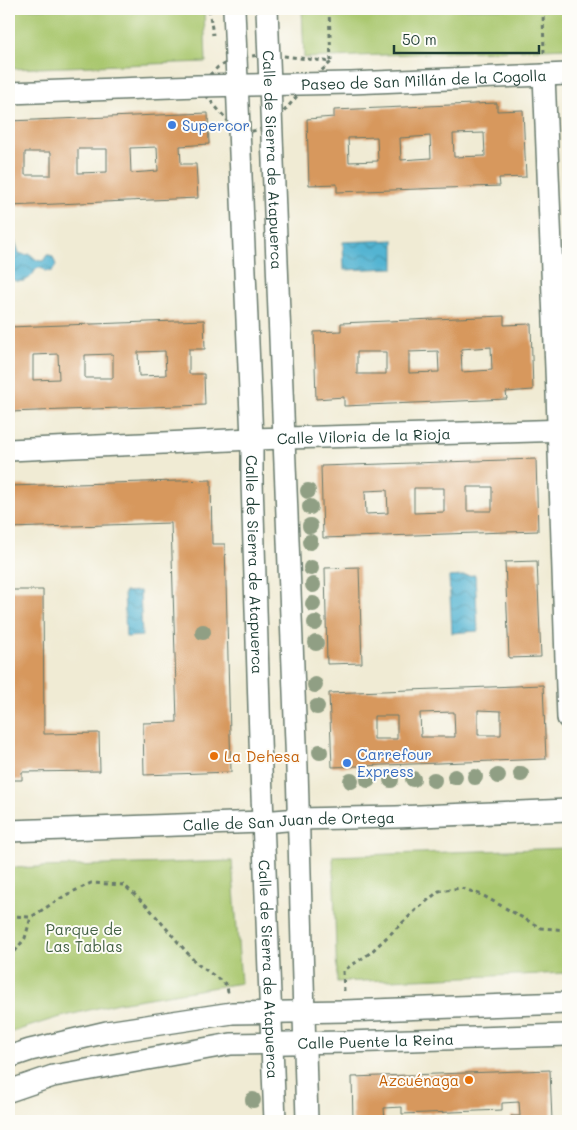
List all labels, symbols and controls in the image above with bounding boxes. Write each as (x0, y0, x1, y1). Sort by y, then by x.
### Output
scale bar (394, 22, 540, 54)
text: 50 m (402, 29, 437, 49)
street label: Calle de Sierra de Atapuerca (259, 50, 287, 270)
street label: Paseo de San Millán de la Cogolla (301, 65, 547, 94)
place label: Supercor (182, 115, 250, 135)
marker: Supercor (166, 119, 178, 131)
street label: Calle Viloria de la Rioja (276, 423, 451, 448)
street label: Calle de Sierra de Atapuerca (242, 455, 268, 675)
place label: Carrefour Express (357, 744, 432, 781)
place label: La Dehesa (224, 746, 300, 766)
marker: La Dehesa (208, 750, 220, 762)
marker: Carrefour Express (341, 757, 353, 769)
street label: Calle de San Juan de Ortega (182, 807, 395, 835)
street label: Calle de Sierra de Atapuerca (255, 859, 283, 1079)
park label: Parque de Las Tablas (46, 919, 122, 956)
street label: Calle Puente la Reina (297, 1029, 454, 1053)
place label: Azcuénaga (378, 1070, 459, 1090)
marker: Azcuénaga (463, 1074, 475, 1086)

